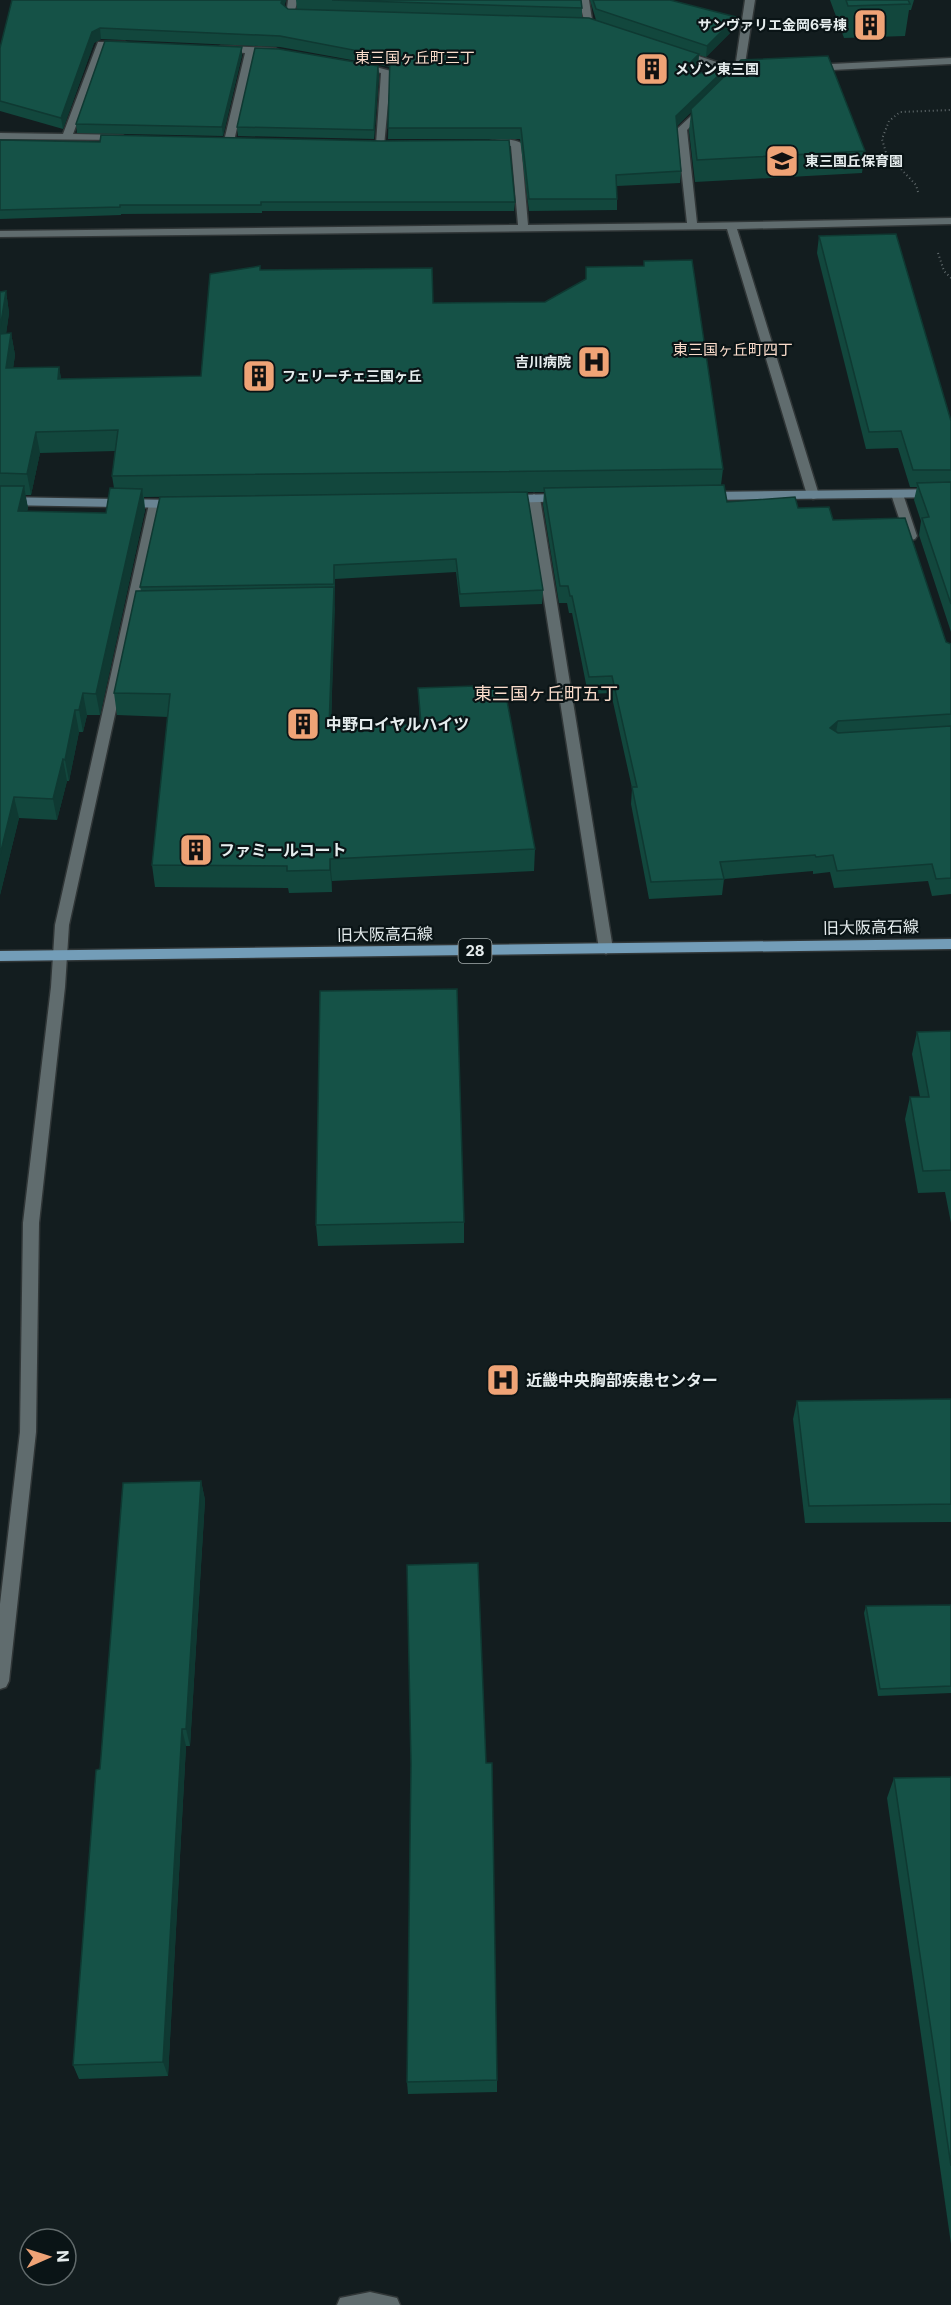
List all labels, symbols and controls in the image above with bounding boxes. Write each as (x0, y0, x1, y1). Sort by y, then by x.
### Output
building icon: サンヴァリエ金岡6号棟 (852, 7, 888, 43)
place label: サンヴァリエ金岡6号棟 (698, 16, 847, 33)
district label: 東三国ヶ丘町三丁 (355, 48, 475, 67)
building icon: メゾン東三国 (634, 51, 670, 87)
place label: メゾン東三国 (675, 60, 759, 77)
school or university icon: 東三国丘保育園 (764, 143, 800, 179)
place label: 東三国丘保育園 (805, 152, 903, 169)
district label: 東三国ヶ丘町四丁 (673, 340, 793, 359)
hospital icon: 吉川病院 (576, 344, 612, 380)
place label: 吉川病院 (515, 353, 571, 370)
building icon: フェリーチェ三国ヶ丘 (241, 358, 277, 394)
place label: フェリーチェ三国ヶ丘 (282, 367, 422, 384)
district label: 東三国ヶ丘町五丁 (474, 683, 618, 704)
building icon: 中野ロイヤルハイツ (285, 706, 321, 742)
place label: 中野ロイヤルハイツ (326, 714, 469, 734)
building icon: ファミールコート (178, 832, 214, 868)
place label: ファミールコート (219, 840, 347, 860)
street label: 旧大阪高石線 (823, 916, 919, 938)
street label: 旧大阪高石線 (337, 923, 433, 945)
road number: 28 (458, 939, 492, 963)
hospital icon: 近畿中央胸部疾患センター (485, 1362, 521, 1398)
place label: 近畿中央胸部疾患センター (526, 1370, 718, 1390)
north arrow (18, 2227, 78, 2287)
text: N (53, 2250, 73, 2263)

